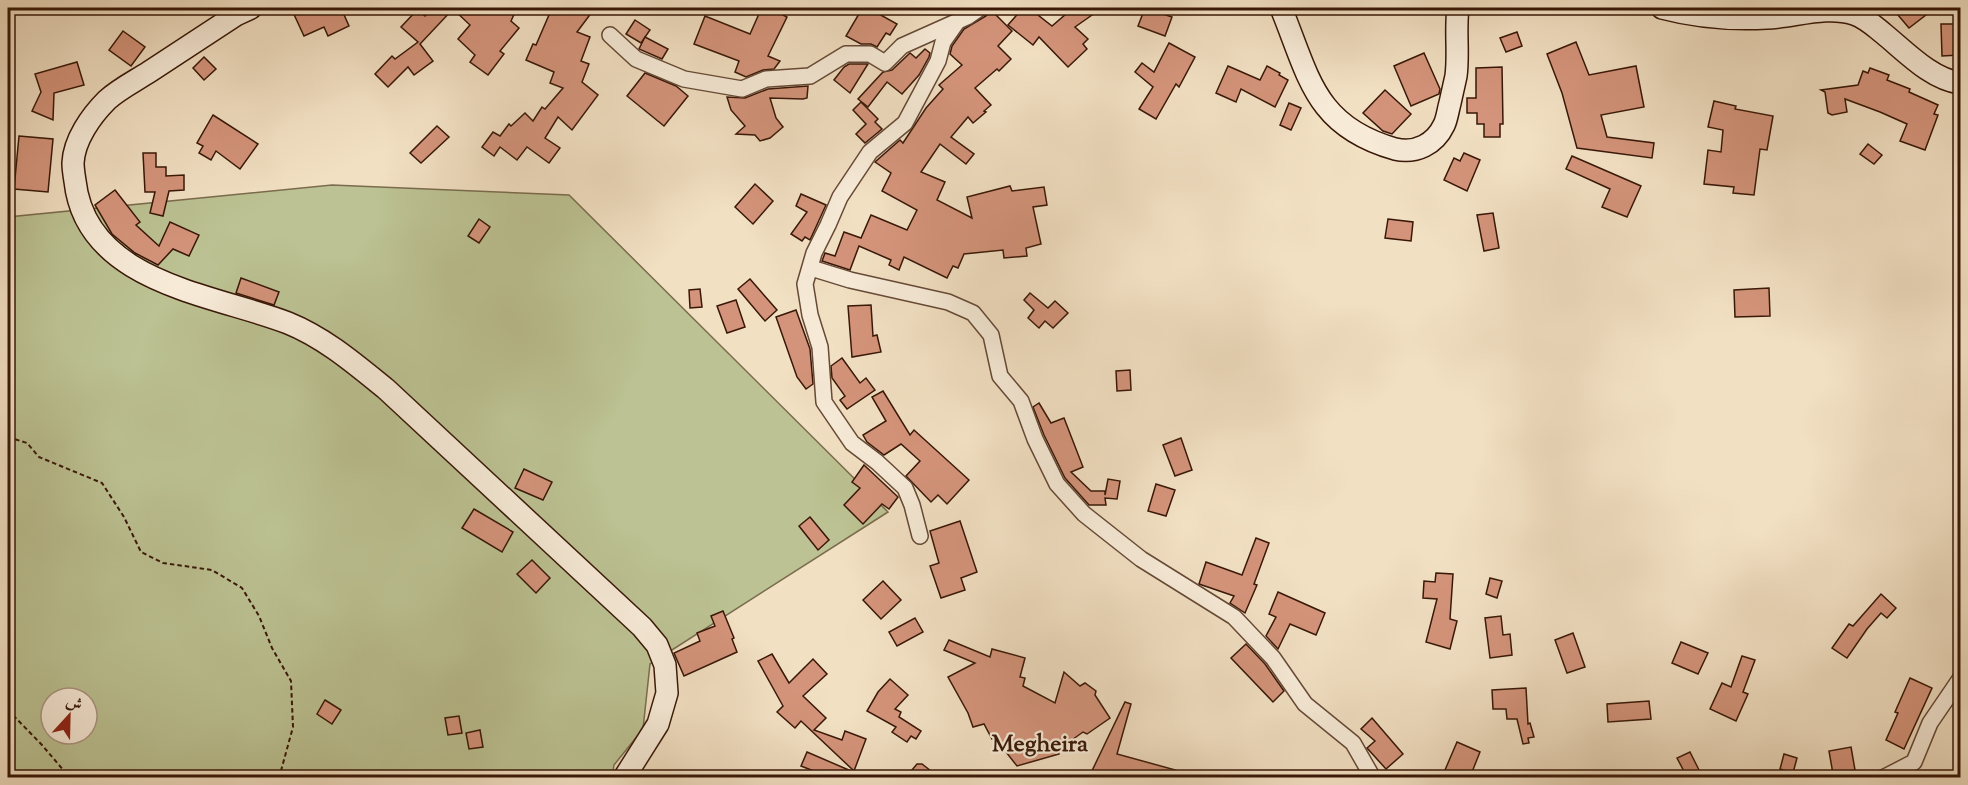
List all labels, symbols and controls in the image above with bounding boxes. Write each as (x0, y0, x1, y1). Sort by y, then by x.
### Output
north arrow (39, 686, 99, 746)
text: ش (62, 691, 85, 718)
district label: Megheira (992, 728, 1089, 762)

